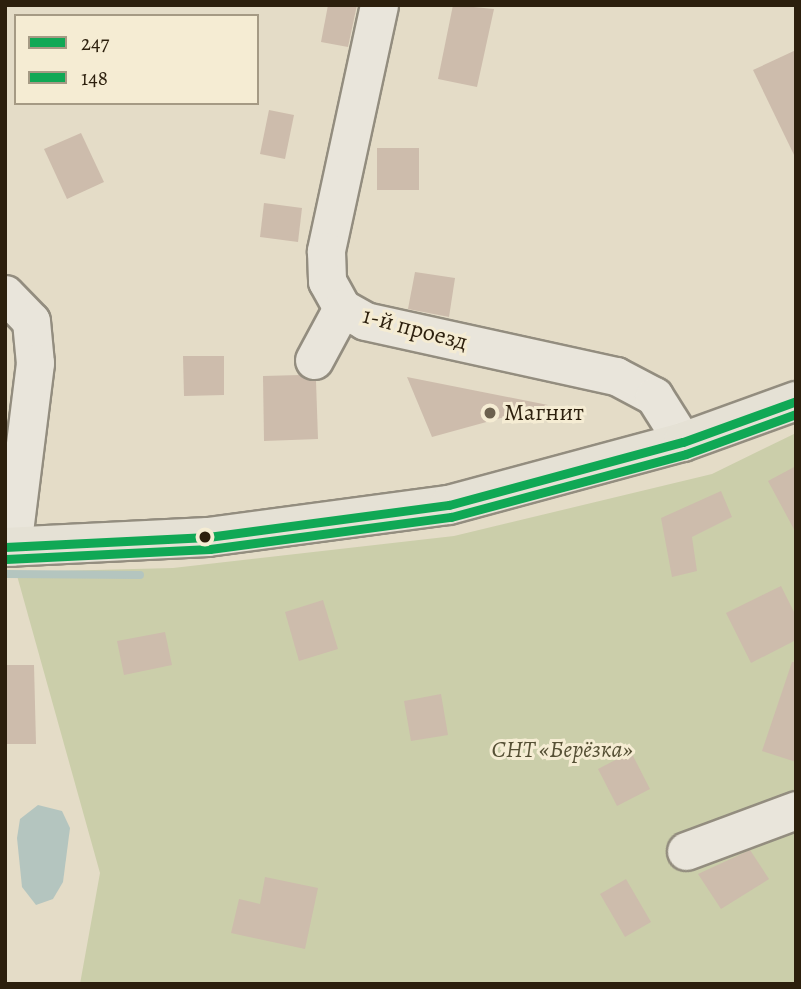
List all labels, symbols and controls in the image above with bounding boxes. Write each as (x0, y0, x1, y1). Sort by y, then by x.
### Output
legend (14, 14, 259, 105)
text: 247 (81, 29, 109, 57)
text: 148 (81, 64, 108, 92)
street label: 1-й проезд (359, 301, 471, 357)
place label: Магнит (504, 399, 584, 427)
marker: Магнит (482, 405, 498, 421)
unlabelled marker (198, 530, 212, 544)
park label: СНТ «Берёзка» (491, 736, 633, 764)

